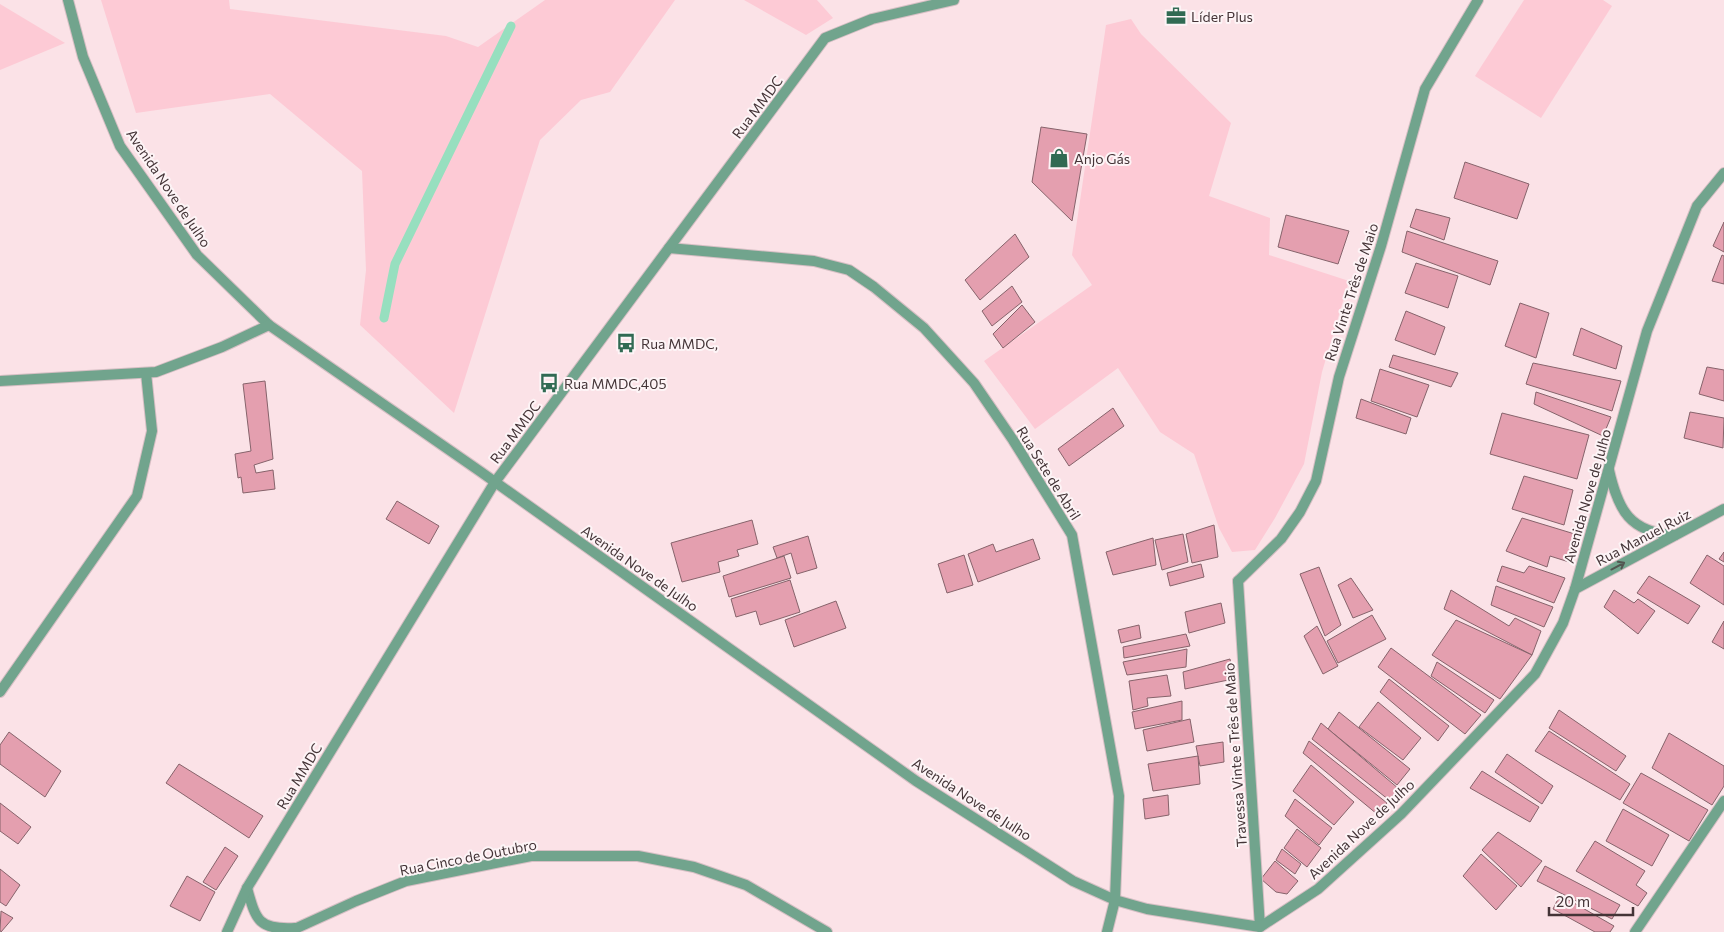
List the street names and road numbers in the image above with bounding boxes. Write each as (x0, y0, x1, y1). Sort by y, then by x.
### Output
street label: Rua MMDC (728, 72, 786, 142)
street label: Avenida Nove de Julho (123, 126, 215, 250)
street label: Rua Vinte Três de Maio (1321, 221, 1381, 363)
street label: Rua MMDC (486, 397, 544, 467)
street label: Rua Sete de Abril (1013, 423, 1085, 523)
street label: Avenida Nove de Julho (1560, 427, 1614, 565)
street label: Rua Manuel Ruiz (1593, 505, 1693, 569)
street label: Avenida Nove de Julho (578, 521, 702, 615)
street label: Travessa Vinte e Três de Maio (1220, 662, 1250, 848)
street label: Rua MMDC (273, 740, 325, 812)
street label: Avenida Nove de Julho (909, 754, 1035, 844)
street label: Avenida Nove de Julho (1304, 775, 1418, 883)
street label: Rua Cinco de Outubro (398, 835, 538, 879)

